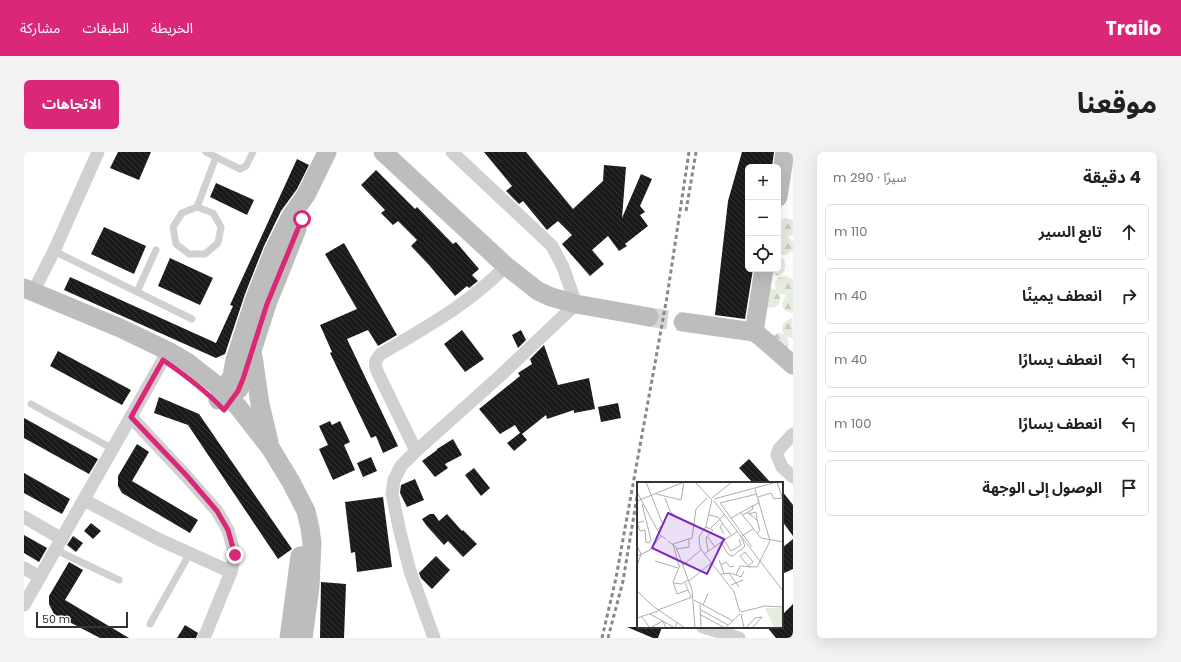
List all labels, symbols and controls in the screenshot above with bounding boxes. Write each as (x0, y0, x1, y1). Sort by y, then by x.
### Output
text: Trailo (1105, 15, 1161, 42)
text: مشاركة (20, 18, 60, 38)
text: الطبقات (82, 18, 129, 38)
text: الخريطة (151, 18, 193, 38)
button: الاتجاهات (24, 80, 119, 129)
text: موقعنا (1077, 84, 1157, 123)
map controls (745, 164, 781, 272)
button: + (745, 164, 781, 200)
text: 4 دقيقة (1083, 165, 1141, 189)
text: سيرًا · 290 m (833, 168, 906, 187)
button: − (745, 200, 781, 236)
route start (293, 210, 311, 228)
text: تابع السير (1039, 221, 1102, 242)
icon: ahead (1118, 221, 1140, 243)
text: 110 m (834, 222, 867, 241)
button: locate (745, 236, 781, 272)
text: انعطف يمينًا (1022, 285, 1102, 306)
icon: right (1118, 285, 1140, 307)
text: 40 m (834, 286, 867, 305)
text: انعطف يسارًا (1018, 349, 1102, 370)
icon: left (1118, 349, 1140, 371)
text: 40 m (834, 350, 867, 369)
text: انعطف يسارًا (1018, 413, 1102, 434)
icon: left (1118, 413, 1140, 435)
text: 100 m (834, 414, 871, 433)
text: الوصول إلى الوجهة (982, 477, 1102, 498)
icon: arrive (1118, 477, 1140, 499)
inset map (637, 482, 783, 628)
route end (226, 546, 244, 564)
scale bar (36, 610, 128, 629)
text: 50 m (42, 611, 70, 627)

